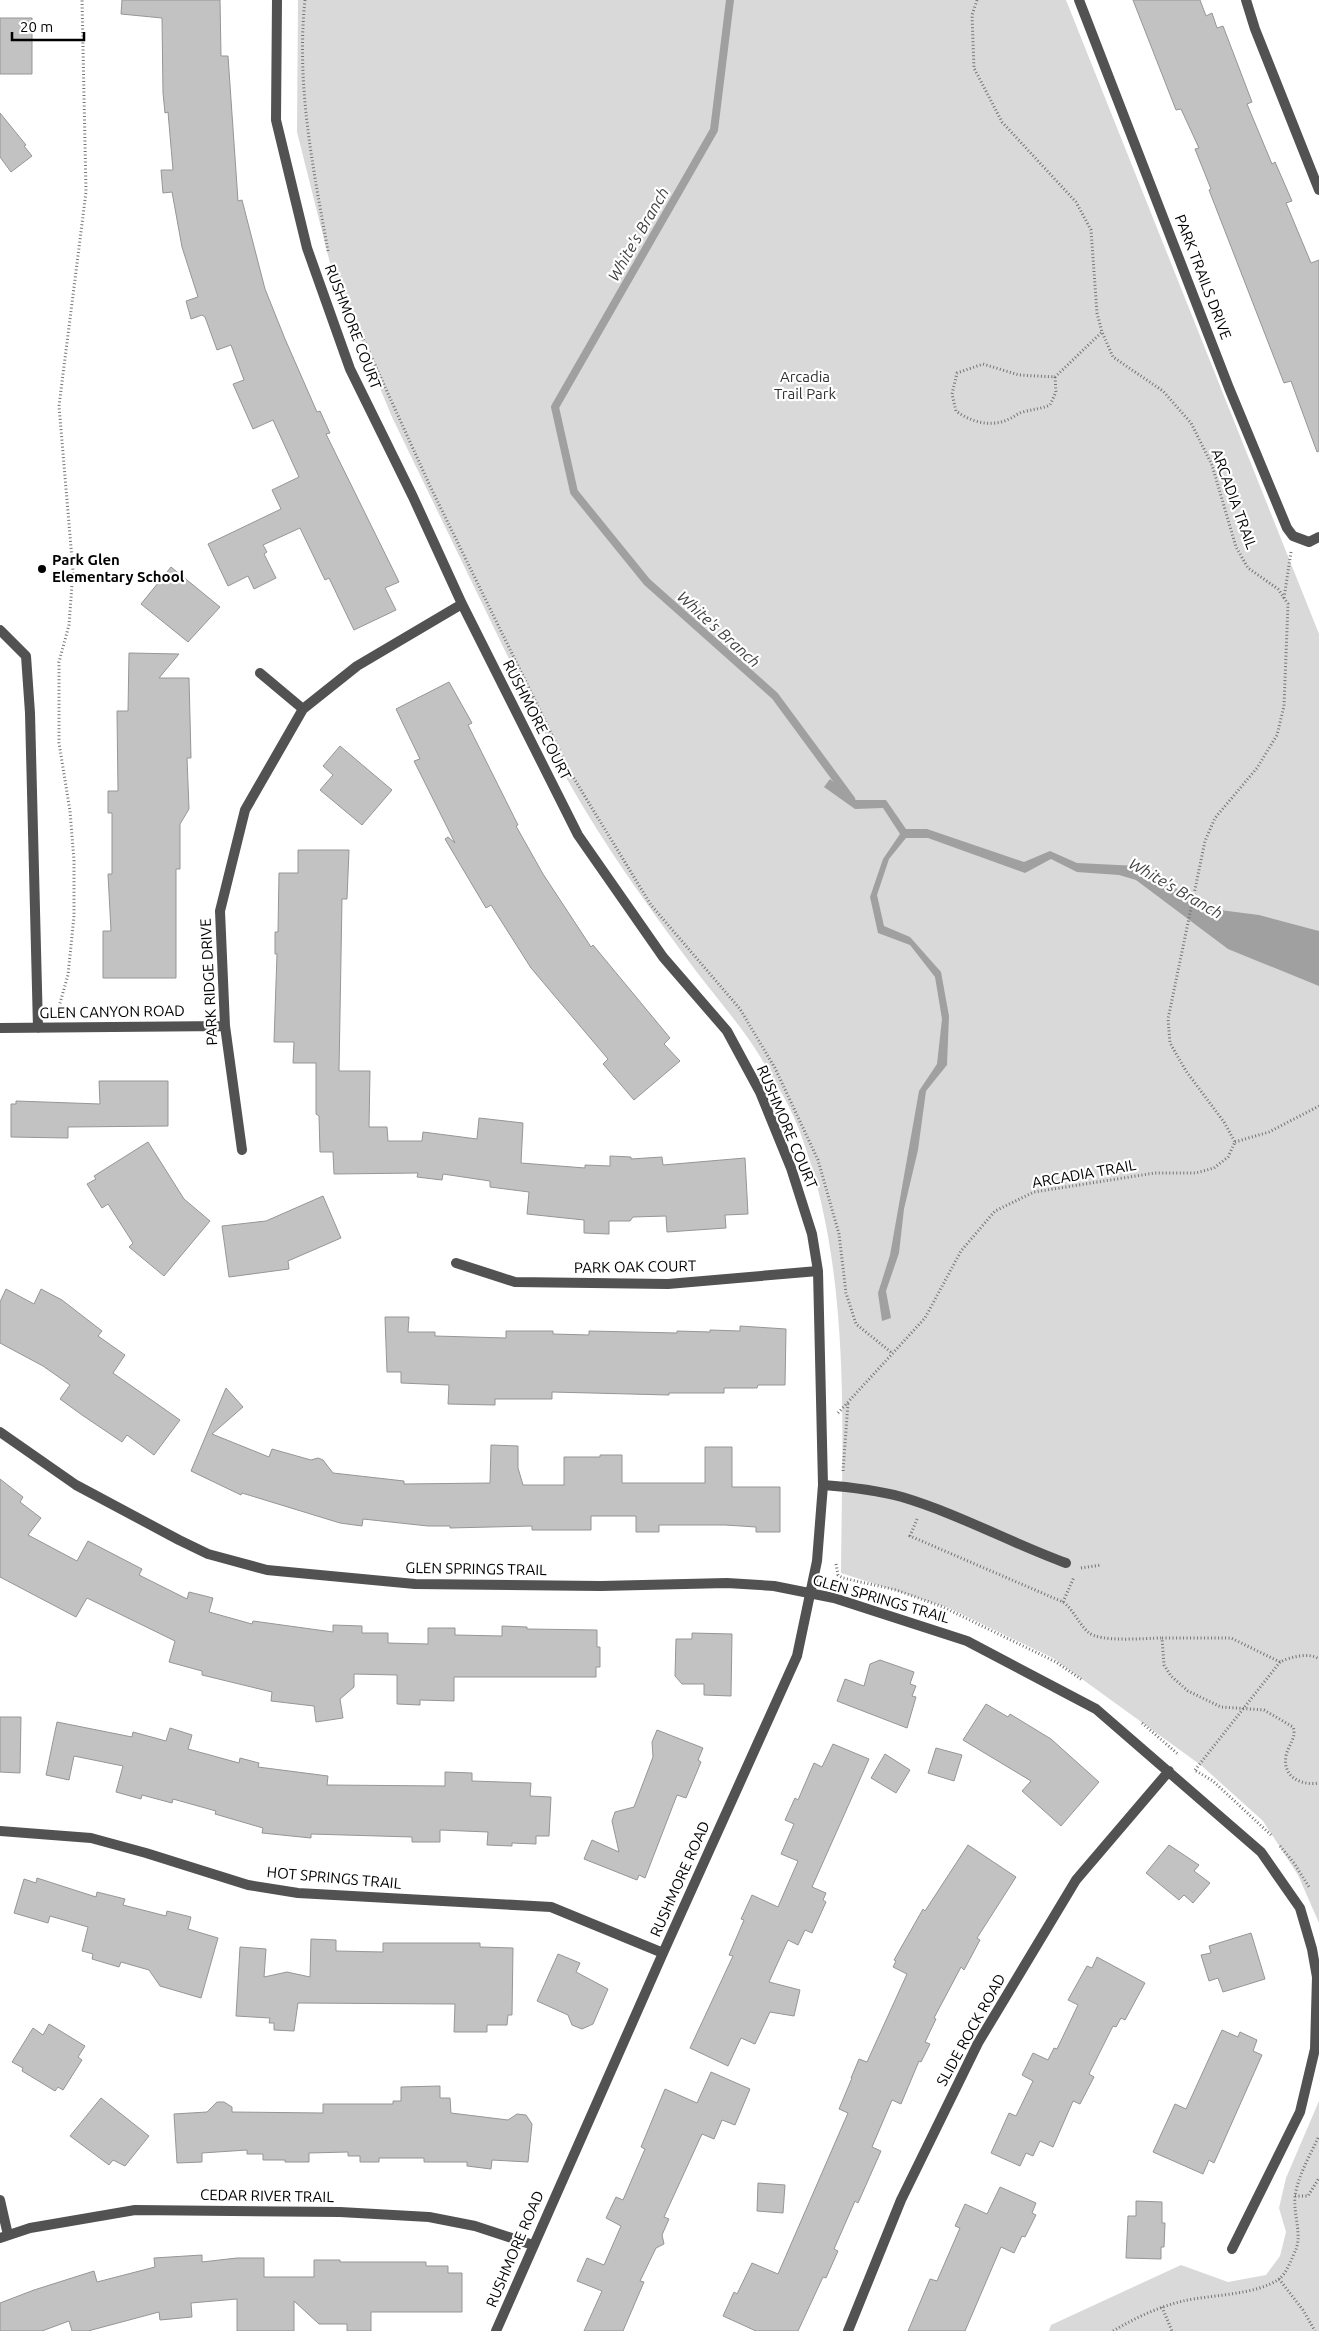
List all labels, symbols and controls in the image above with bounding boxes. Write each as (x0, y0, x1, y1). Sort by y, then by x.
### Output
scale bar (12, 10, 85, 42)
text: 20 m (20, 18, 53, 35)
water label: White's Branch (604, 184, 672, 284)
street label: PARK TRAILS DRIVE (1172, 212, 1235, 342)
street label: RUSHMORE COURT (322, 262, 385, 392)
park label: Arcadia Trail Park (774, 368, 836, 402)
street label: ARCADIA TRAIL (1208, 446, 1261, 552)
place label: Park Glen Elementary School (52, 551, 185, 585)
marker: Park Glen Elementary School (36, 563, 48, 575)
water label: White's Branch (674, 587, 764, 671)
street label: RUSHMORE COURT (500, 657, 575, 783)
water label: White's Branch (1126, 854, 1226, 922)
street label: PARK RIDGE DRIVE (197, 918, 220, 1046)
street label: GLEN CANYON ROAD (39, 1002, 185, 1021)
street label: RUSHMORE COURT (754, 1063, 821, 1192)
street label: ARCADIA TRAIL (1031, 1156, 1138, 1191)
street label: PARK OAK COURT (574, 1257, 697, 1276)
street label: GLEN SPRINGS TRAIL (405, 1559, 547, 1578)
street label: GLEN SPRINGS TRAIL (811, 1571, 952, 1626)
street label: RUSHMORE ROAD (646, 1818, 713, 1939)
street label: HOT SPRINGS TRAIL (266, 1863, 402, 1892)
street label: SLIDE ROCK ROAD (933, 1971, 1008, 2089)
street label: CEDAR RIVER TRAIL (200, 2186, 334, 2205)
street label: RUSHMORE ROAD (482, 2188, 547, 2310)

